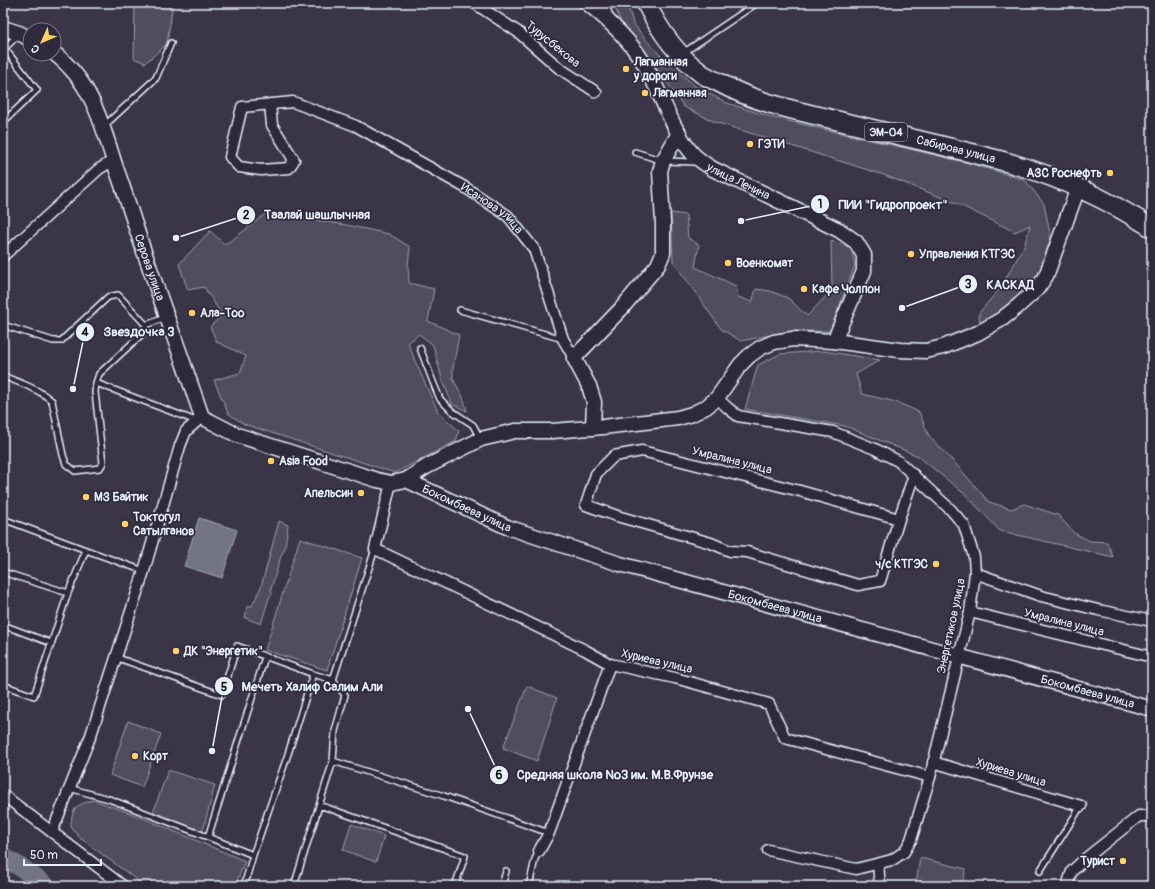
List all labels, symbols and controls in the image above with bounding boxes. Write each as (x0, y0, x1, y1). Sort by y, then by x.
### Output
street label: Турусбекова (522, 18, 583, 71)
north arrow (22, 22, 62, 62)
text: С (28, 42, 42, 56)
place label: Лагманная у дороги (633, 55, 688, 84)
marker: Лагманная у дороги (621, 64, 631, 74)
place label: Лагманная (652, 86, 707, 101)
marker: Лагманная (640, 88, 650, 98)
road number: ЭМ-04 (865, 123, 907, 141)
street label: Сабирова улица (915, 133, 997, 167)
place label: ГЭТИ (758, 137, 786, 152)
marker: ГЭТИ (745, 139, 755, 149)
street label: улица Ленина (703, 159, 773, 204)
place label: АЗС Роснефть (1027, 166, 1102, 181)
marker: АЗС Роснефть (1105, 168, 1115, 178)
street label: Исанова улица (458, 180, 526, 237)
callout: ПИИ "Гидропроект" (810, 192, 955, 217)
text: 1 (818, 197, 822, 212)
text: ПИИ "Гидропроект" (838, 197, 948, 213)
callout: Таалай шашлычная (236, 202, 379, 227)
text: Таалай шашлычная (263, 207, 370, 223)
text: 2 (243, 208, 250, 223)
street label: Серова улица (131, 232, 168, 303)
place label: Управления КТГЭС (919, 247, 1016, 262)
marker: Управления КТГЭС (906, 249, 916, 259)
place label: Военкомат (736, 256, 794, 271)
marker: Военкомат (723, 258, 733, 268)
callout: КАСКАД (958, 272, 1042, 297)
text: 3 (965, 277, 972, 292)
text: КАСКАД (986, 277, 1035, 293)
place label: Кафе Чолпон (812, 282, 880, 297)
marker: Кафе Чолпон (799, 284, 809, 294)
place label: Ала-Тоо (200, 306, 245, 321)
marker: Ала-Тоо (187, 308, 197, 318)
callout: Звездочка 3 (75, 319, 182, 344)
text: Звездочка 3 (103, 324, 175, 340)
text: 4 (81, 325, 89, 340)
street label: Умралина улица (690, 443, 774, 478)
place label: Asia Food (279, 454, 328, 469)
marker: Asia Food (266, 456, 276, 466)
street label: Бокомбаева улица (420, 482, 513, 536)
place label: Апельсин (304, 486, 353, 501)
marker: Апельсин (356, 488, 366, 498)
place label: МЗ Байтик (94, 490, 149, 505)
marker: МЗ Байтик (81, 492, 91, 502)
place label: Токтогул Сатылганов (132, 510, 194, 539)
marker: Токтогул Сатылганов (120, 519, 130, 529)
place label: ч/с КТГЭС (875, 557, 929, 572)
marker: ч/с КТГЭС (931, 559, 941, 569)
street label: Энергетиков улица (934, 577, 969, 675)
street label: Бокомбаева улица (726, 587, 824, 627)
street label: Умралина улица (1022, 605, 1106, 640)
place label: ДК "Энергетик" (183, 644, 263, 659)
marker: ДК "Энергетик" (171, 646, 181, 656)
street label: Хуриева улица (620, 646, 694, 677)
street label: Бокомбаева улица (1039, 672, 1136, 712)
callout: Мечеть Халиф Салим Али (214, 674, 391, 699)
text: Мечеть Халиф Салим Али (242, 679, 383, 695)
text: 5 (221, 680, 228, 695)
place label: Корт (143, 749, 169, 764)
marker: Корт (130, 751, 140, 761)
street label: Хуриева улица (974, 755, 1048, 790)
callout: Средняя школа №3 им. М.В.Фрунзе (489, 762, 721, 787)
text: Средняя школа №3 им. М.В.Фрунзе (517, 767, 714, 783)
text: 6 (496, 768, 503, 783)
scale bar (24, 841, 101, 867)
text: 50 m (30, 848, 58, 863)
place label: Турист (1079, 854, 1116, 869)
marker: Турист (1118, 856, 1128, 866)

